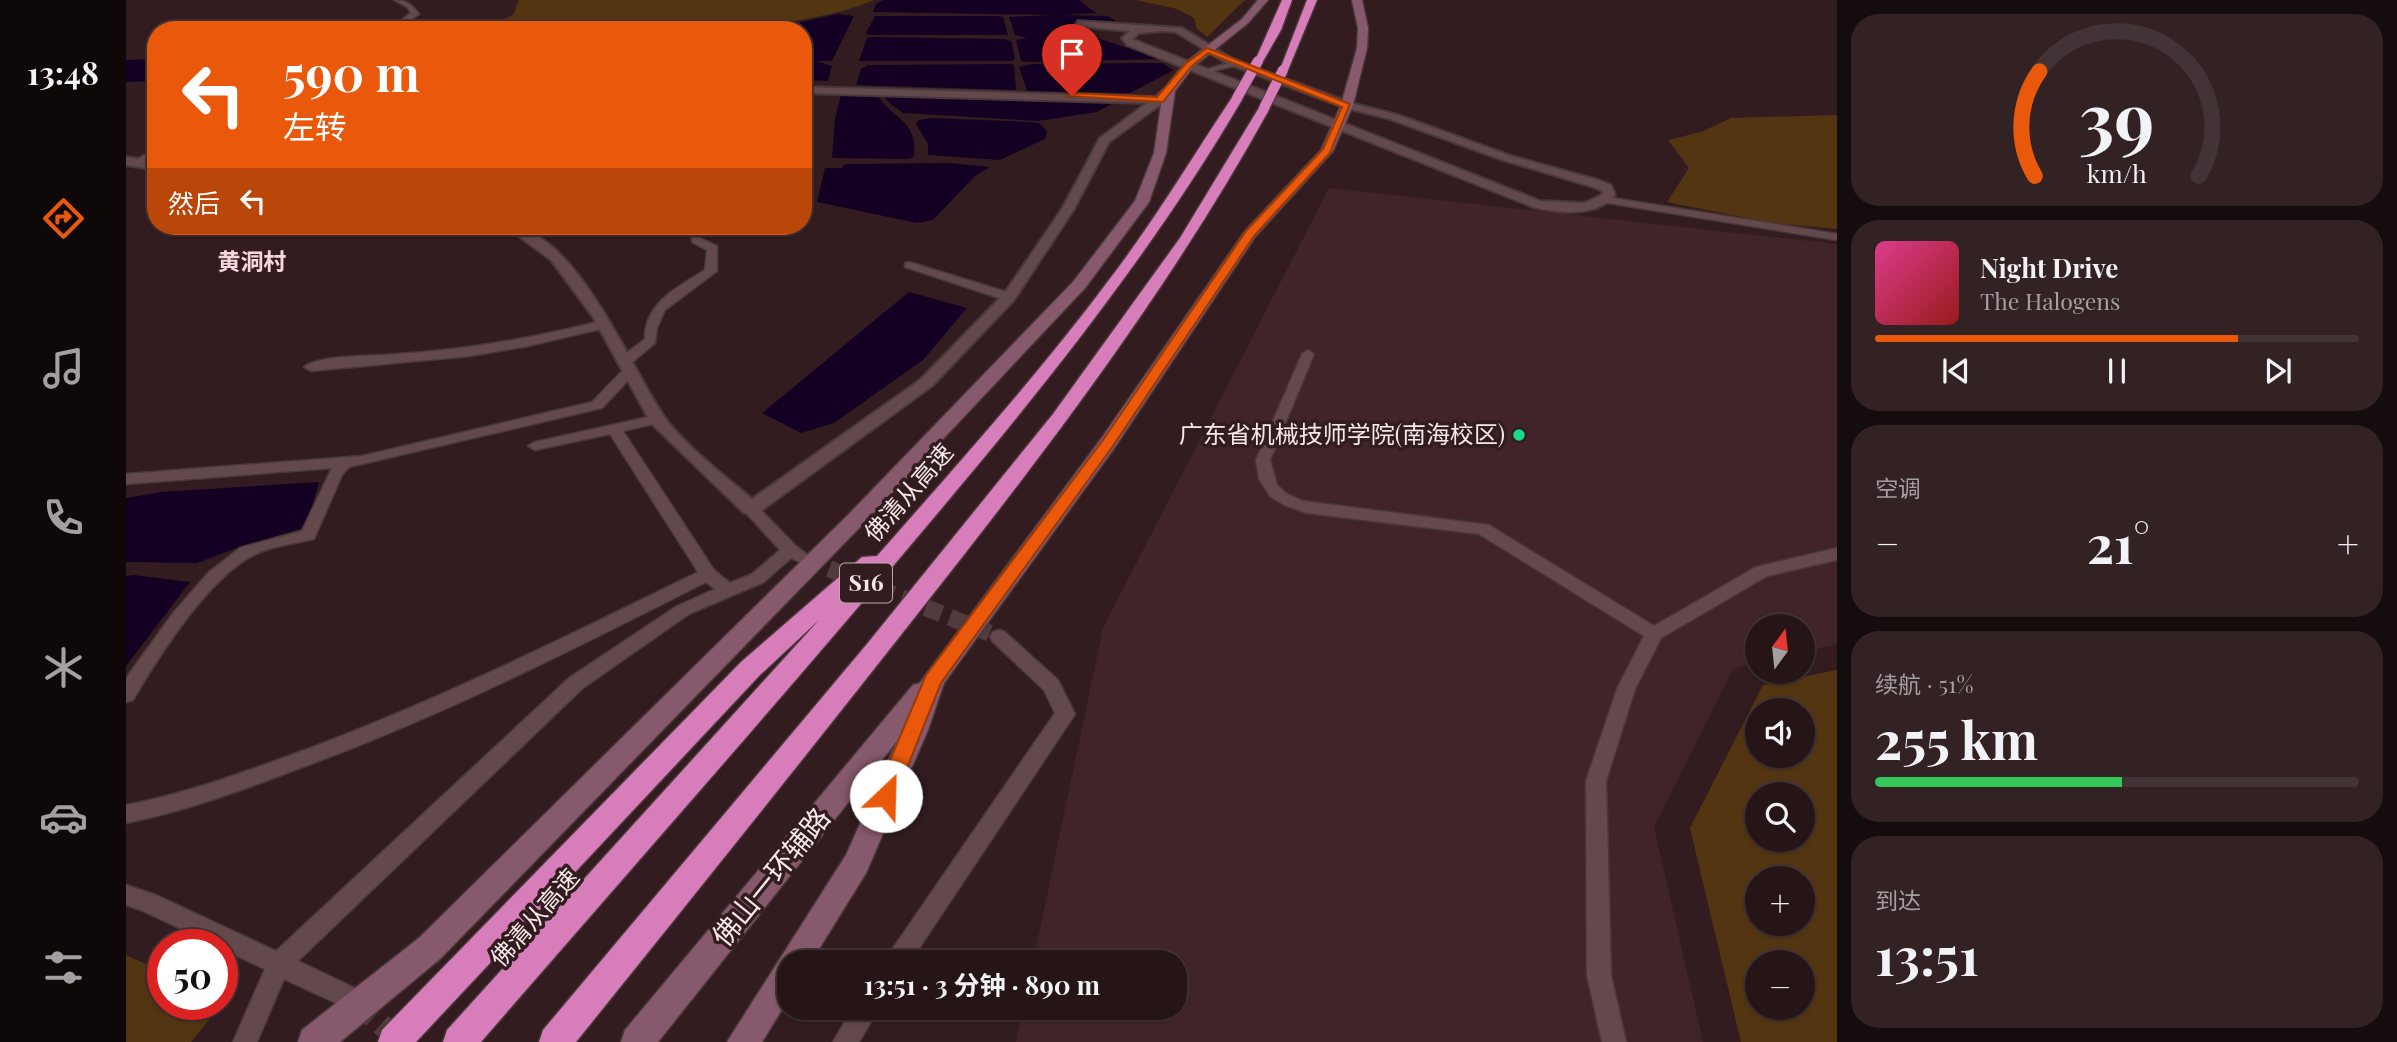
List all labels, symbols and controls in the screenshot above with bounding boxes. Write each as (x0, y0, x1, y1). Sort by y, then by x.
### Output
pin (1042, 24, 1102, 96)
icon: arrive (1053, 35, 1091, 73)
text: 590 m (283, 39, 420, 104)
icon: left (168, 49, 259, 140)
text: 13:48 (27, 50, 99, 93)
text: 39 (2079, 67, 2155, 164)
text: 左转 (283, 104, 347, 147)
text: km/h (2087, 156, 2147, 189)
icon: left (234, 182, 272, 220)
text: 然后 (168, 185, 220, 220)
icon: directions (39, 194, 88, 243)
district label: 黄洞村 (218, 245, 287, 276)
text: Night Drive (1980, 250, 2118, 285)
text: The Halogens (1980, 285, 2120, 316)
icon: music (39, 344, 88, 393)
icon: previous (1937, 352, 1975, 390)
icon: pause (2098, 352, 2136, 390)
icon: next (2259, 352, 2297, 390)
place label: 广东省机械技师学院(南海校区) (1179, 417, 1505, 449)
marker: 广东省机械技师学院(南海校区) (1511, 427, 1527, 443)
street label: 佛清从高速 (856, 436, 959, 547)
text: 空调 (1875, 472, 1921, 503)
icon: phone (39, 493, 88, 542)
text: 21° (2087, 508, 2150, 577)
text: − (1875, 517, 1900, 568)
text: + (2337, 517, 2359, 568)
road number: S16 (840, 564, 892, 603)
north arrow (1745, 614, 1815, 684)
map controls (1745, 614, 1815, 1020)
icon: climate (39, 643, 88, 692)
text: 续航 · 51% (1875, 668, 1974, 699)
button: sound (1745, 698, 1815, 768)
text: 255 km (1875, 704, 2038, 773)
position arrow (849, 759, 923, 833)
button: search (1745, 782, 1815, 852)
icon: car (39, 793, 88, 842)
street label: 佛山一环辅路 (703, 799, 837, 953)
street label: 佛清从高速 (482, 861, 585, 972)
button: + (1745, 866, 1815, 936)
text: 到达 (1875, 884, 1921, 915)
text: 13:51 (1875, 920, 1979, 989)
speed limit sign: 50 (147, 929, 238, 1020)
icon: filters (39, 943, 88, 992)
button: − (1745, 950, 1815, 1020)
text: 13:51 · 3 分钟 · 890 m (864, 967, 1100, 1002)

